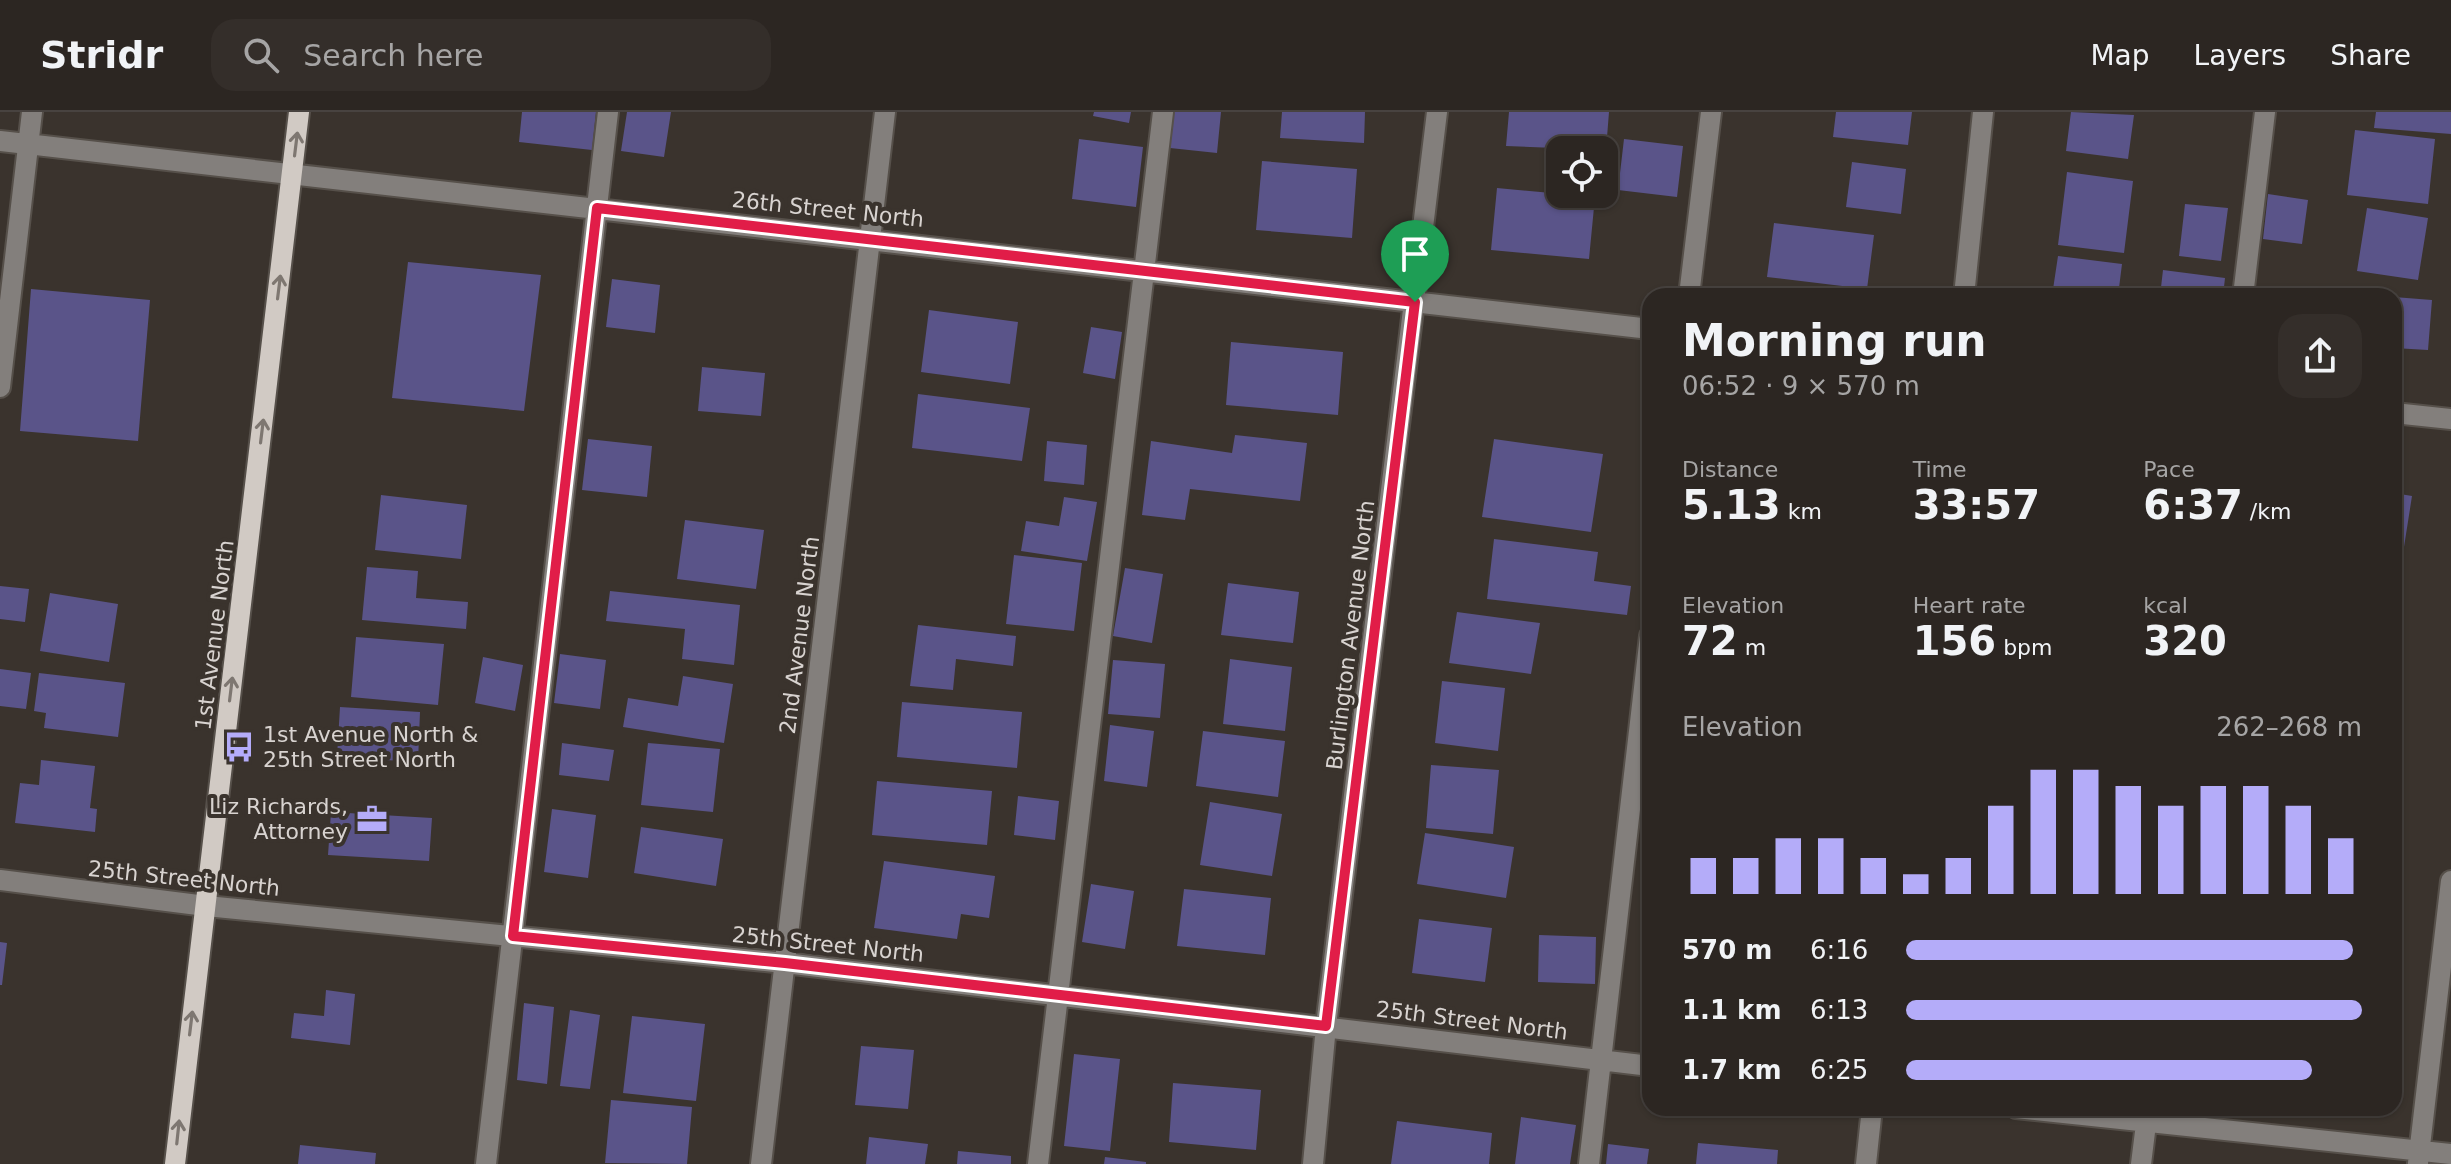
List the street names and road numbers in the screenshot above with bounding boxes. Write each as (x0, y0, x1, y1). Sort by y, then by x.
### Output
street label: 26th Street North (731, 187, 925, 232)
street label: Burlington Avenue North (1322, 499, 1379, 771)
street label: 2nd Avenue North (775, 535, 824, 735)
street label: 1st Avenue North (190, 539, 239, 732)
street label: 25th Street North (87, 856, 281, 901)
street label: 25th Street North (731, 922, 925, 967)
street label: 25th Street North (1375, 996, 1569, 1045)

